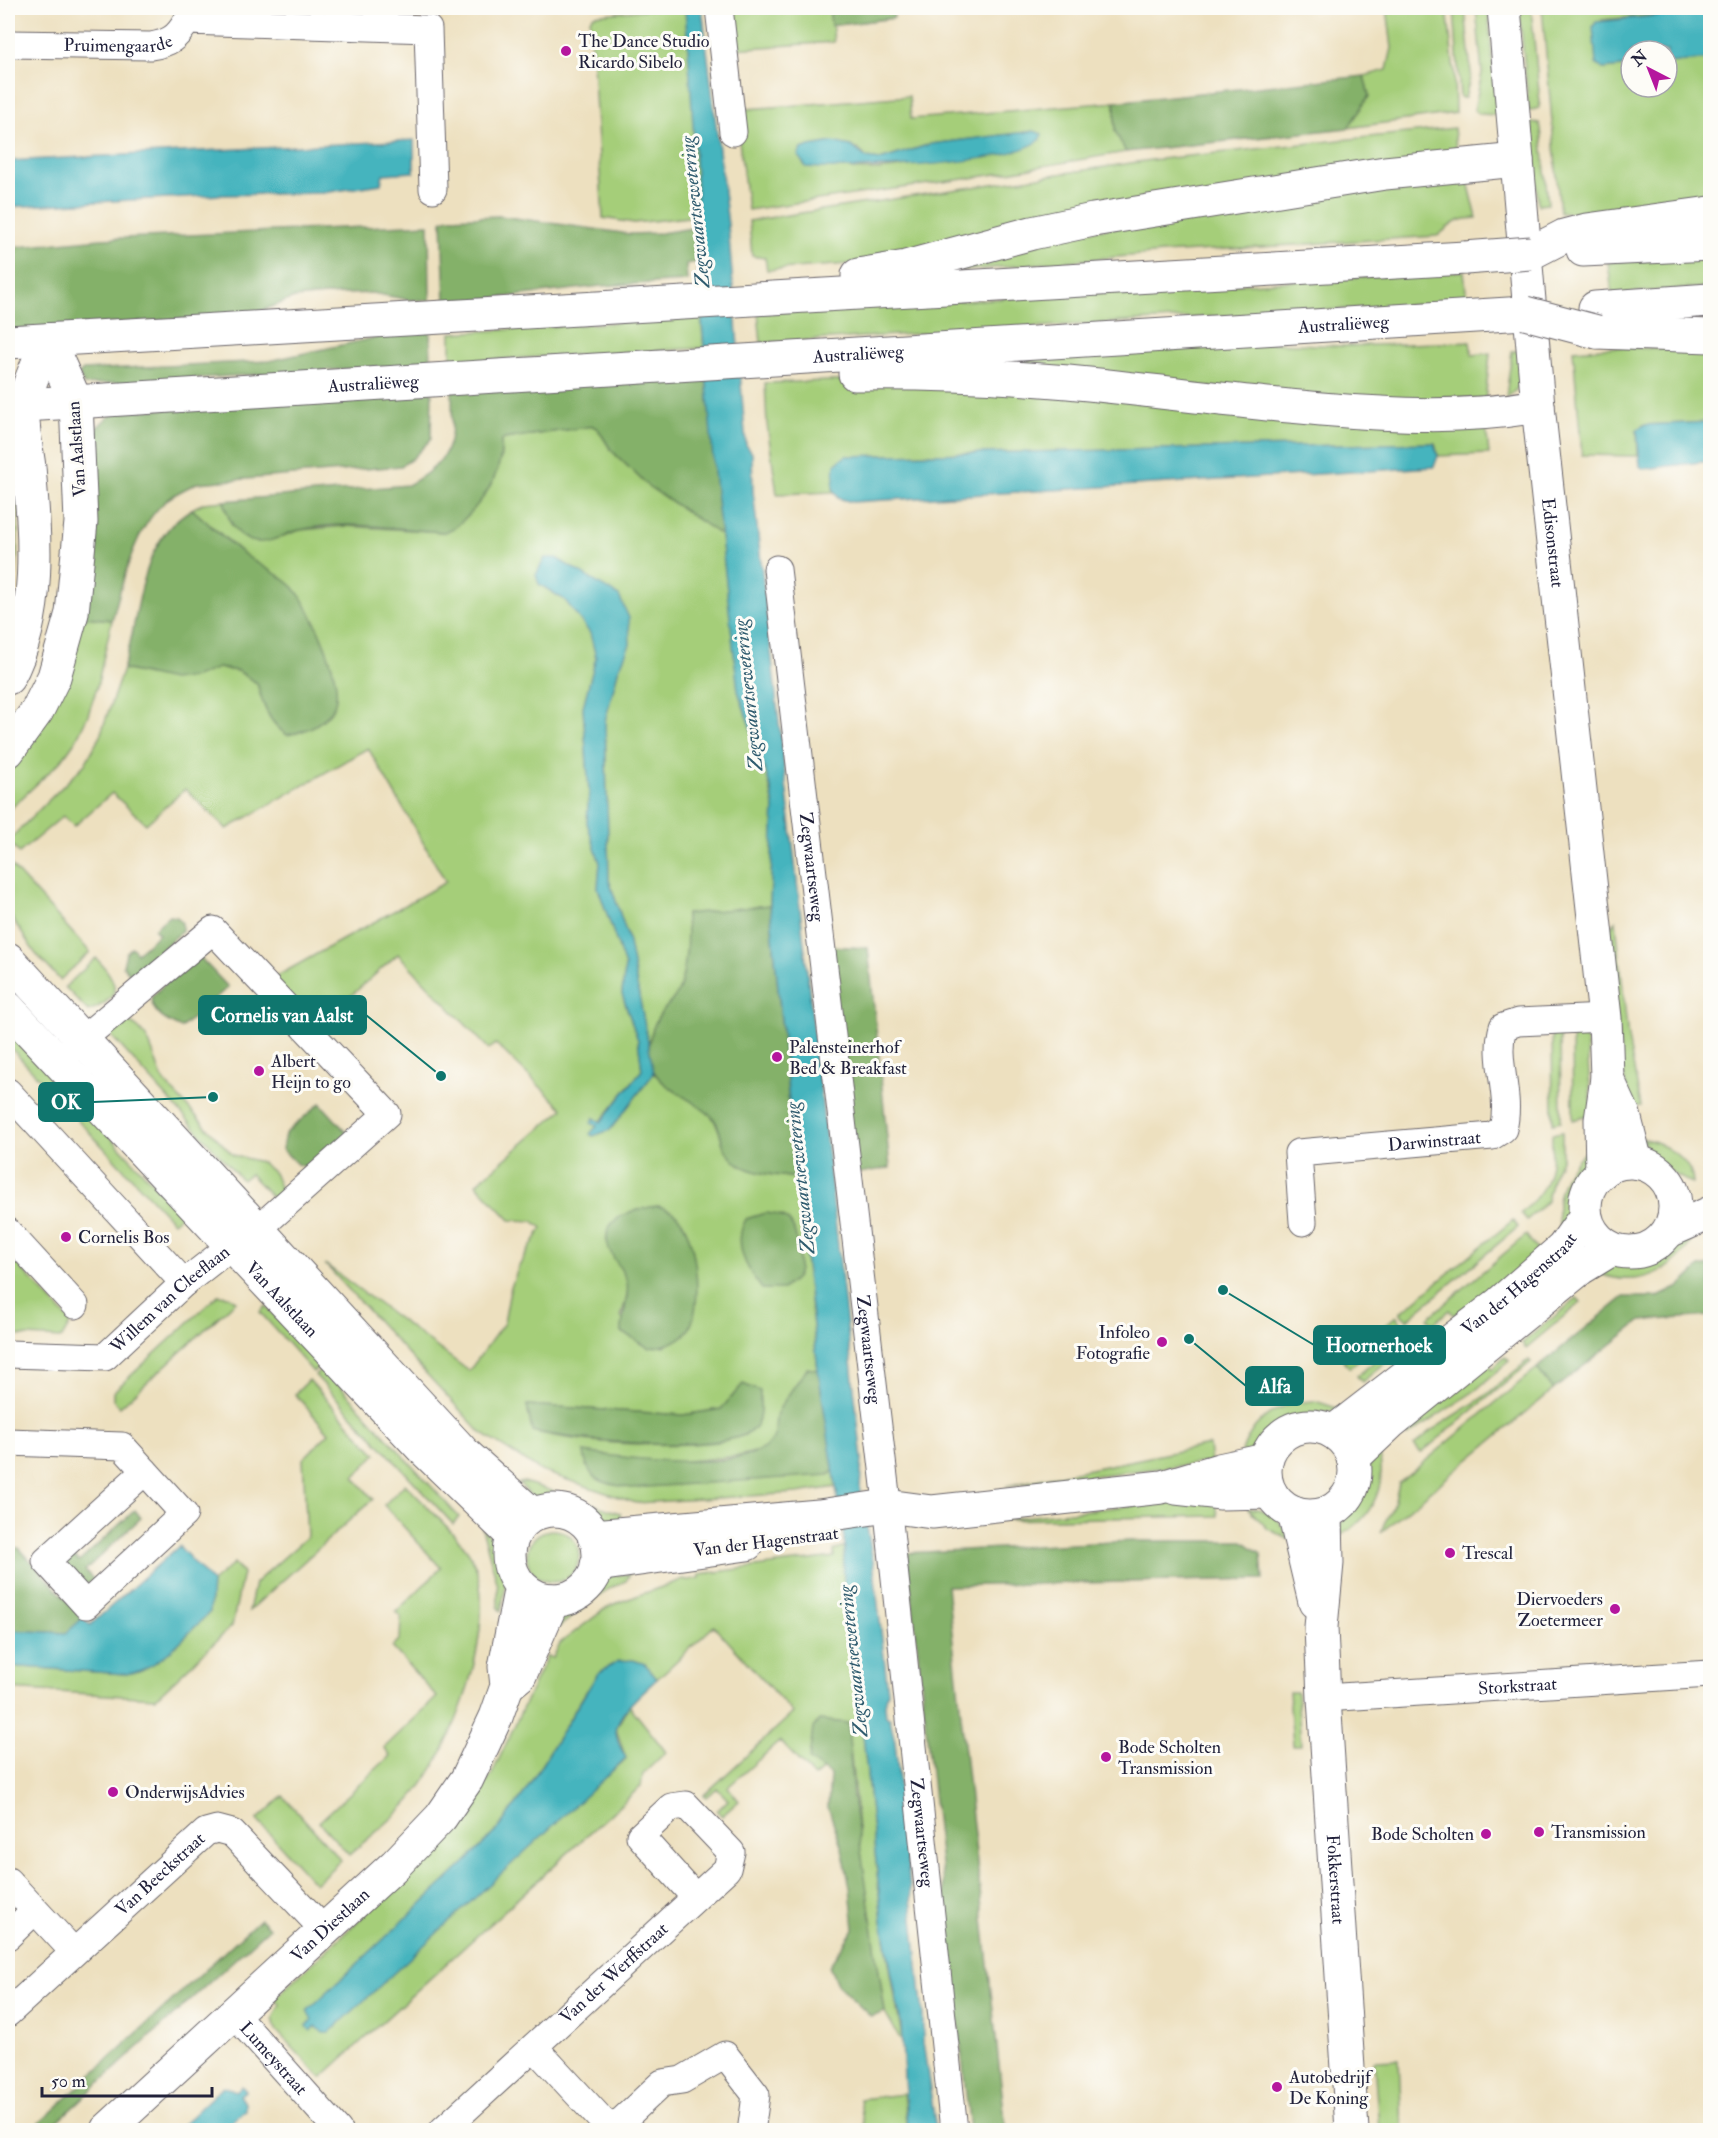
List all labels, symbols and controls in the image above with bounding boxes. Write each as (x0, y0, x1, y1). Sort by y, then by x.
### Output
street label: Pruimengaarde (64, 29, 177, 58)
place label: The Dance Studio Ricardo Sibelo (578, 30, 710, 74)
north arrow (1619, 39, 1679, 99)
marker: The Dance Studio Ricardo Sibelo (559, 44, 573, 58)
text: N (1627, 46, 1652, 71)
water label: Zegwaartsewetering (674, 133, 716, 290)
street label: Australiëweg (1296, 310, 1391, 338)
street label: Australiëweg (811, 340, 906, 368)
street label: Australiëweg (326, 369, 421, 398)
street label: Van Aalstlaan (62, 400, 92, 498)
street label: Edisonstraat (1537, 497, 1569, 589)
water label: Zegwaartsewetering (727, 616, 769, 773)
street label: Zegwaartseweg (794, 811, 830, 924)
callout: Cornelis van Aalst (199, 996, 366, 1034)
text: Cornelis van Aalst (211, 1003, 354, 1028)
place label: Palensteinerhof Bed & Breakfast (789, 1036, 907, 1080)
place label: Albert Heijn to go (270, 1050, 351, 1094)
marker: Palensteinerhof Bed & Breakfast (770, 1050, 784, 1064)
marker: Albert Heijn to go (252, 1064, 266, 1078)
callout: OK (39, 1083, 93, 1121)
text: OK (51, 1090, 82, 1115)
water label: Zegwaartsewetering (779, 1099, 821, 1256)
street label: Darwinstraat (1387, 1126, 1482, 1157)
place label: Cornelis Bos (78, 1226, 169, 1249)
street label: Van der Hagenstraat (1457, 1228, 1582, 1340)
marker: Cornelis Bos (59, 1230, 73, 1244)
street label: Willem van Cleeflaan (104, 1240, 234, 1359)
street label: Van Aalstlaan (241, 1257, 323, 1342)
street label: Zegwaartseweg (851, 1294, 887, 1406)
place label: Infoleo Fotografie (1076, 1321, 1150, 1365)
callout: Hoornerhoek (1314, 1326, 1445, 1364)
text: Hoornerhoek (1326, 1333, 1433, 1358)
marker: Infoleo Fotografie (1155, 1335, 1169, 1349)
callout: Alfa (1246, 1367, 1303, 1405)
text: Alfa (1258, 1374, 1292, 1399)
street label: Van der Hagenstraat (692, 1522, 840, 1562)
place label: Trescal (1462, 1542, 1513, 1565)
marker: Trescal (1443, 1546, 1457, 1560)
water label: Zegwaartsewetering (832, 1582, 874, 1739)
place label: Diervoeders Zoetermeer (1516, 1588, 1603, 1632)
marker: Diervoeders Zoetermeer (1608, 1602, 1622, 1616)
street label: Storkstraat (1477, 1672, 1558, 1700)
place label: Bode Scholten Transmission (1118, 1736, 1221, 1780)
marker: Bode Scholten Transmission (1099, 1750, 1113, 1764)
street label: Zegwaartseweg (905, 1777, 940, 1889)
place label: OnderwijsAdvies (125, 1781, 245, 1804)
marker: OnderwijsAdvies (106, 1785, 120, 1799)
place label: Transmission (1551, 1821, 1646, 1844)
place label: Bode Scholten (1371, 1823, 1474, 1846)
marker: Transmission (1532, 1825, 1546, 1839)
street label: Van Beeckstraat (110, 1827, 210, 1921)
marker: Bode Scholten (1479, 1827, 1493, 1841)
street label: Fokkerstraat (1321, 1834, 1350, 1925)
street label: Van Diestlaan (286, 1883, 374, 1967)
street label: Van der Werffstraat (555, 1917, 673, 2029)
street label: Lumeystraat (235, 2017, 313, 2100)
scale bar (42, 2060, 212, 2098)
place label: Autobedrijf De Koning (1288, 2066, 1374, 2110)
text: 50 m (51, 2070, 86, 2093)
marker: Autobedrijf De Koning (1270, 2080, 1284, 2094)

